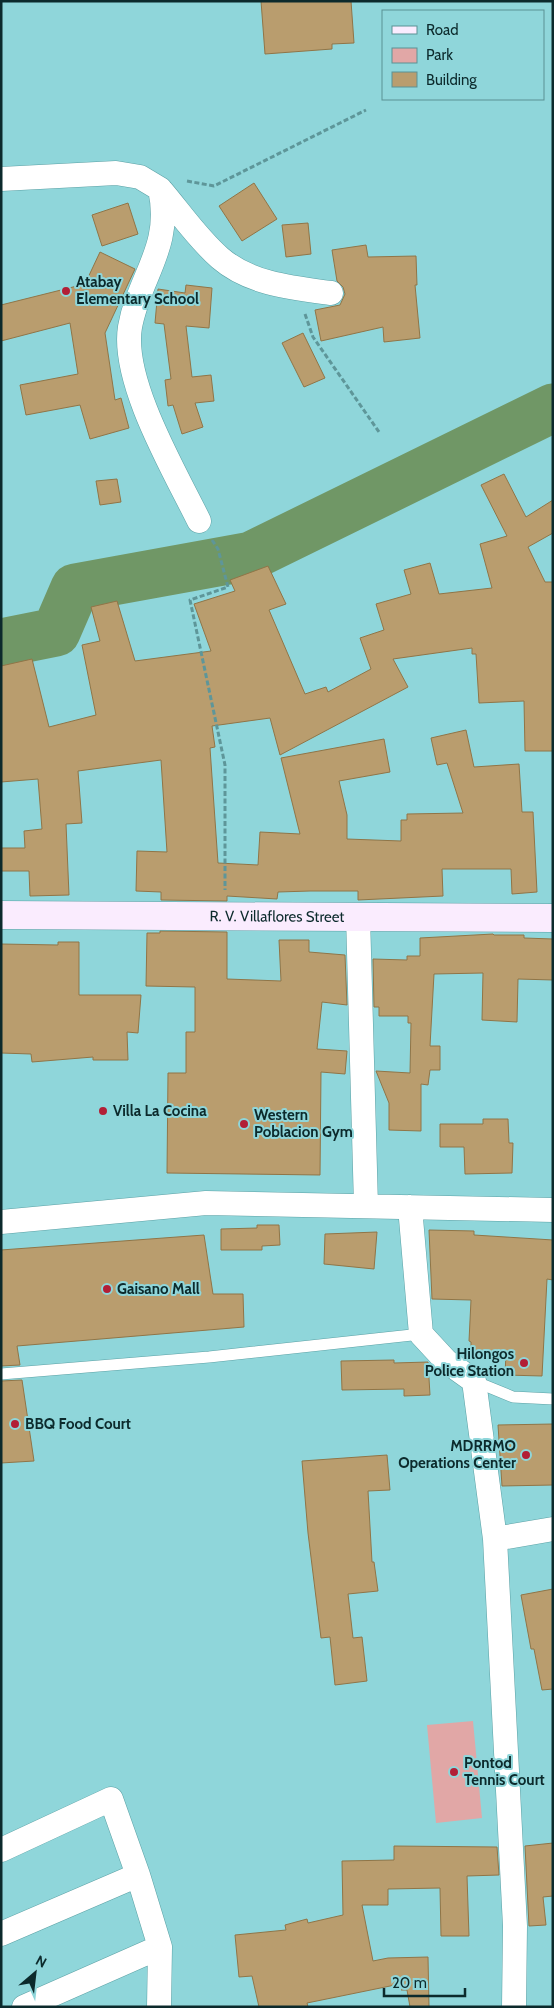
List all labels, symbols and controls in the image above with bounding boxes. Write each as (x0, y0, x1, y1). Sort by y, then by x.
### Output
legend (382, 10, 544, 100)
text: Road (426, 21, 459, 39)
text: Park (426, 46, 453, 64)
text: Building (426, 71, 477, 89)
place label: Atabay Elementary School (76, 273, 199, 308)
marker: Atabay Elementary School (60, 285, 72, 297)
street label: R. V. Villaflores Street (210, 907, 344, 926)
place label: Villa La Cocina (113, 1102, 207, 1120)
marker: Villa La Cocina (97, 1105, 109, 1117)
place label: Western Poblacion Gym (254, 1106, 353, 1141)
marker: Western Poblacion Gym (238, 1118, 250, 1130)
place label: Gaisano Mall (117, 1280, 200, 1298)
marker: Gaisano Mall (101, 1283, 113, 1295)
place label: Hilongos Police Station (425, 1345, 514, 1380)
marker: Hilongos Police Station (518, 1357, 530, 1369)
place label: BBQ Food Court (25, 1415, 131, 1433)
marker: BBQ Food Court (9, 1418, 21, 1430)
place label: MDRRMO Operations Center (398, 1437, 516, 1472)
marker: MDRRMO Operations Center (520, 1449, 532, 1461)
place label: Pontod Tennis Court (464, 1754, 545, 1789)
marker: Pontod Tennis Court (448, 1766, 460, 1778)
north arrow (10, 1948, 60, 1998)
text: N (33, 1951, 50, 1972)
scale bar (384, 1966, 465, 1998)
text: 20 m (392, 1974, 427, 1992)

